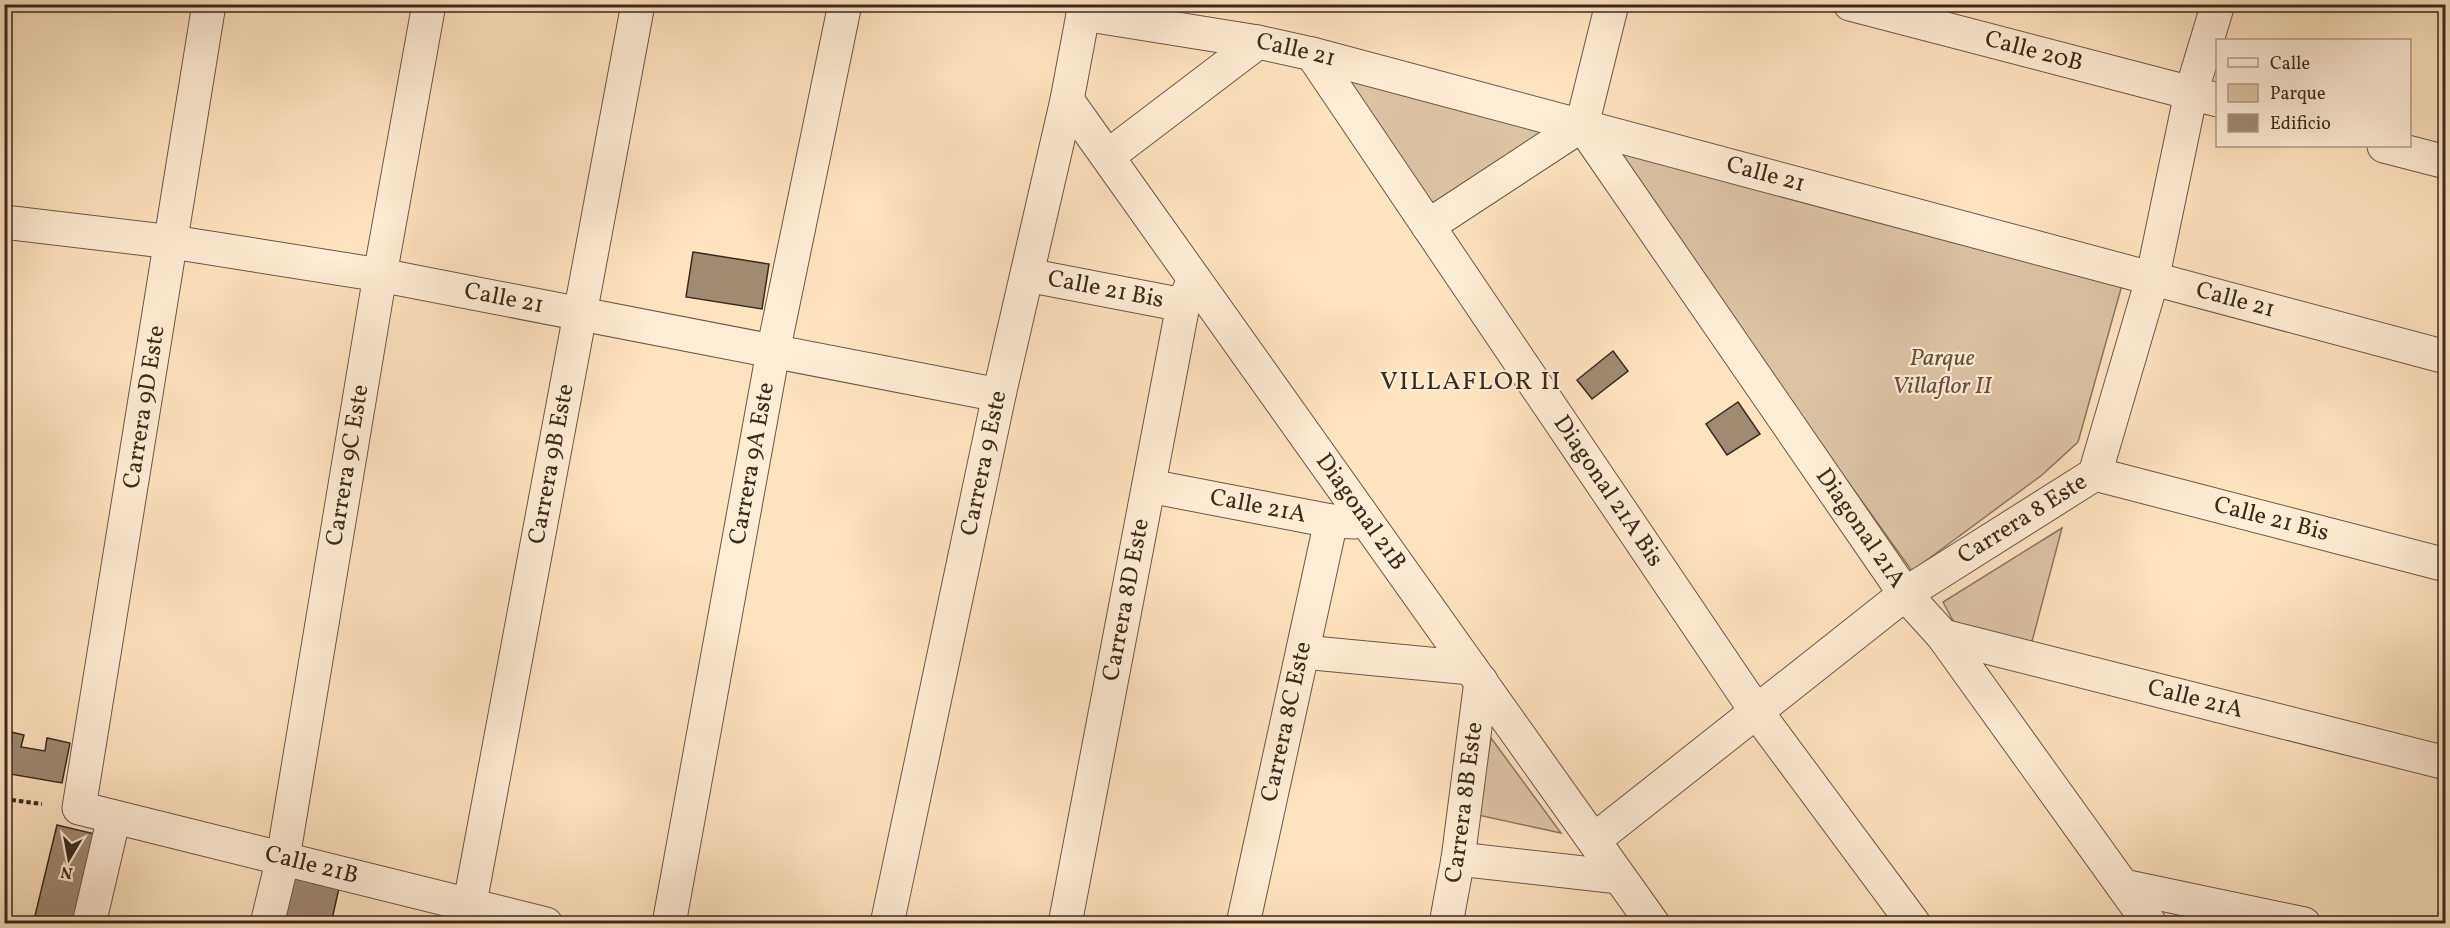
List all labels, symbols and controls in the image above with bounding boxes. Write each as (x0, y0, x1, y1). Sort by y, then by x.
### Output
street label: Calle 20B (1981, 23, 2087, 81)
street label: Calle 21 (1253, 25, 1339, 77)
legend (2216, 39, 2411, 147)
text: Calle (2270, 52, 2310, 77)
text: Parque (2270, 82, 2325, 107)
text: Edificio (2270, 112, 2331, 137)
street label: Calle 21 (1722, 148, 1809, 202)
street label: Calle 21 Bis (1045, 262, 1167, 318)
street label: Calle 21 (2192, 274, 2278, 327)
street label: Calle 21 (461, 275, 547, 323)
street label: Carrera 9D Este (115, 323, 175, 491)
park label: Parque Villaflor II (1892, 342, 1992, 404)
district label: VILLAFLOR II (1380, 364, 1562, 400)
street label: Carrera 9A Este (721, 380, 784, 547)
street label: Carrera 9B Este (520, 381, 584, 547)
street label: Carrera 9C Este (318, 382, 379, 549)
street label: Carrera 9 Este (953, 388, 1016, 539)
street label: Diagonal 21A Bis (1544, 409, 1671, 574)
street label: Diagonal 21B (1307, 447, 1414, 578)
street label: Diagonal 21A (1806, 462, 1913, 596)
street label: Carrera 8 Este (1952, 466, 2094, 573)
street label: Calle 21A (1207, 481, 1309, 533)
street label: Calle 21 Bis (2210, 488, 2332, 551)
street label: Carrera 8D Este (1095, 516, 1159, 684)
street label: Carrera 8C Este (1253, 639, 1321, 805)
street label: Calle 21A (2144, 671, 2247, 728)
street label: Carrera 8B Este (1437, 720, 1493, 886)
north arrow (39, 829, 99, 889)
street label: Calle 21B (261, 838, 362, 894)
text: N (59, 860, 74, 884)

